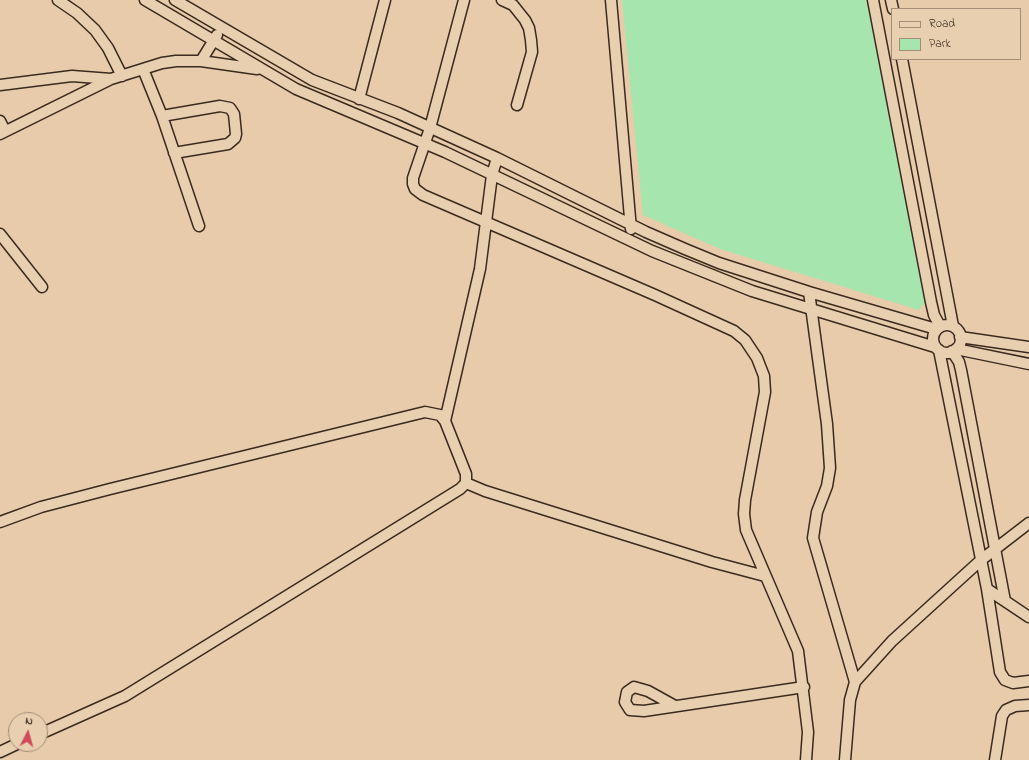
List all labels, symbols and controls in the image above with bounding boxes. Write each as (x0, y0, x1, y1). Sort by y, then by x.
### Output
legend (891, 8, 1021, 60)
text: Road (929, 15, 955, 33)
text: Park (929, 35, 951, 53)
north arrow (8, 712, 48, 752)
text: N (25, 713, 34, 729)

